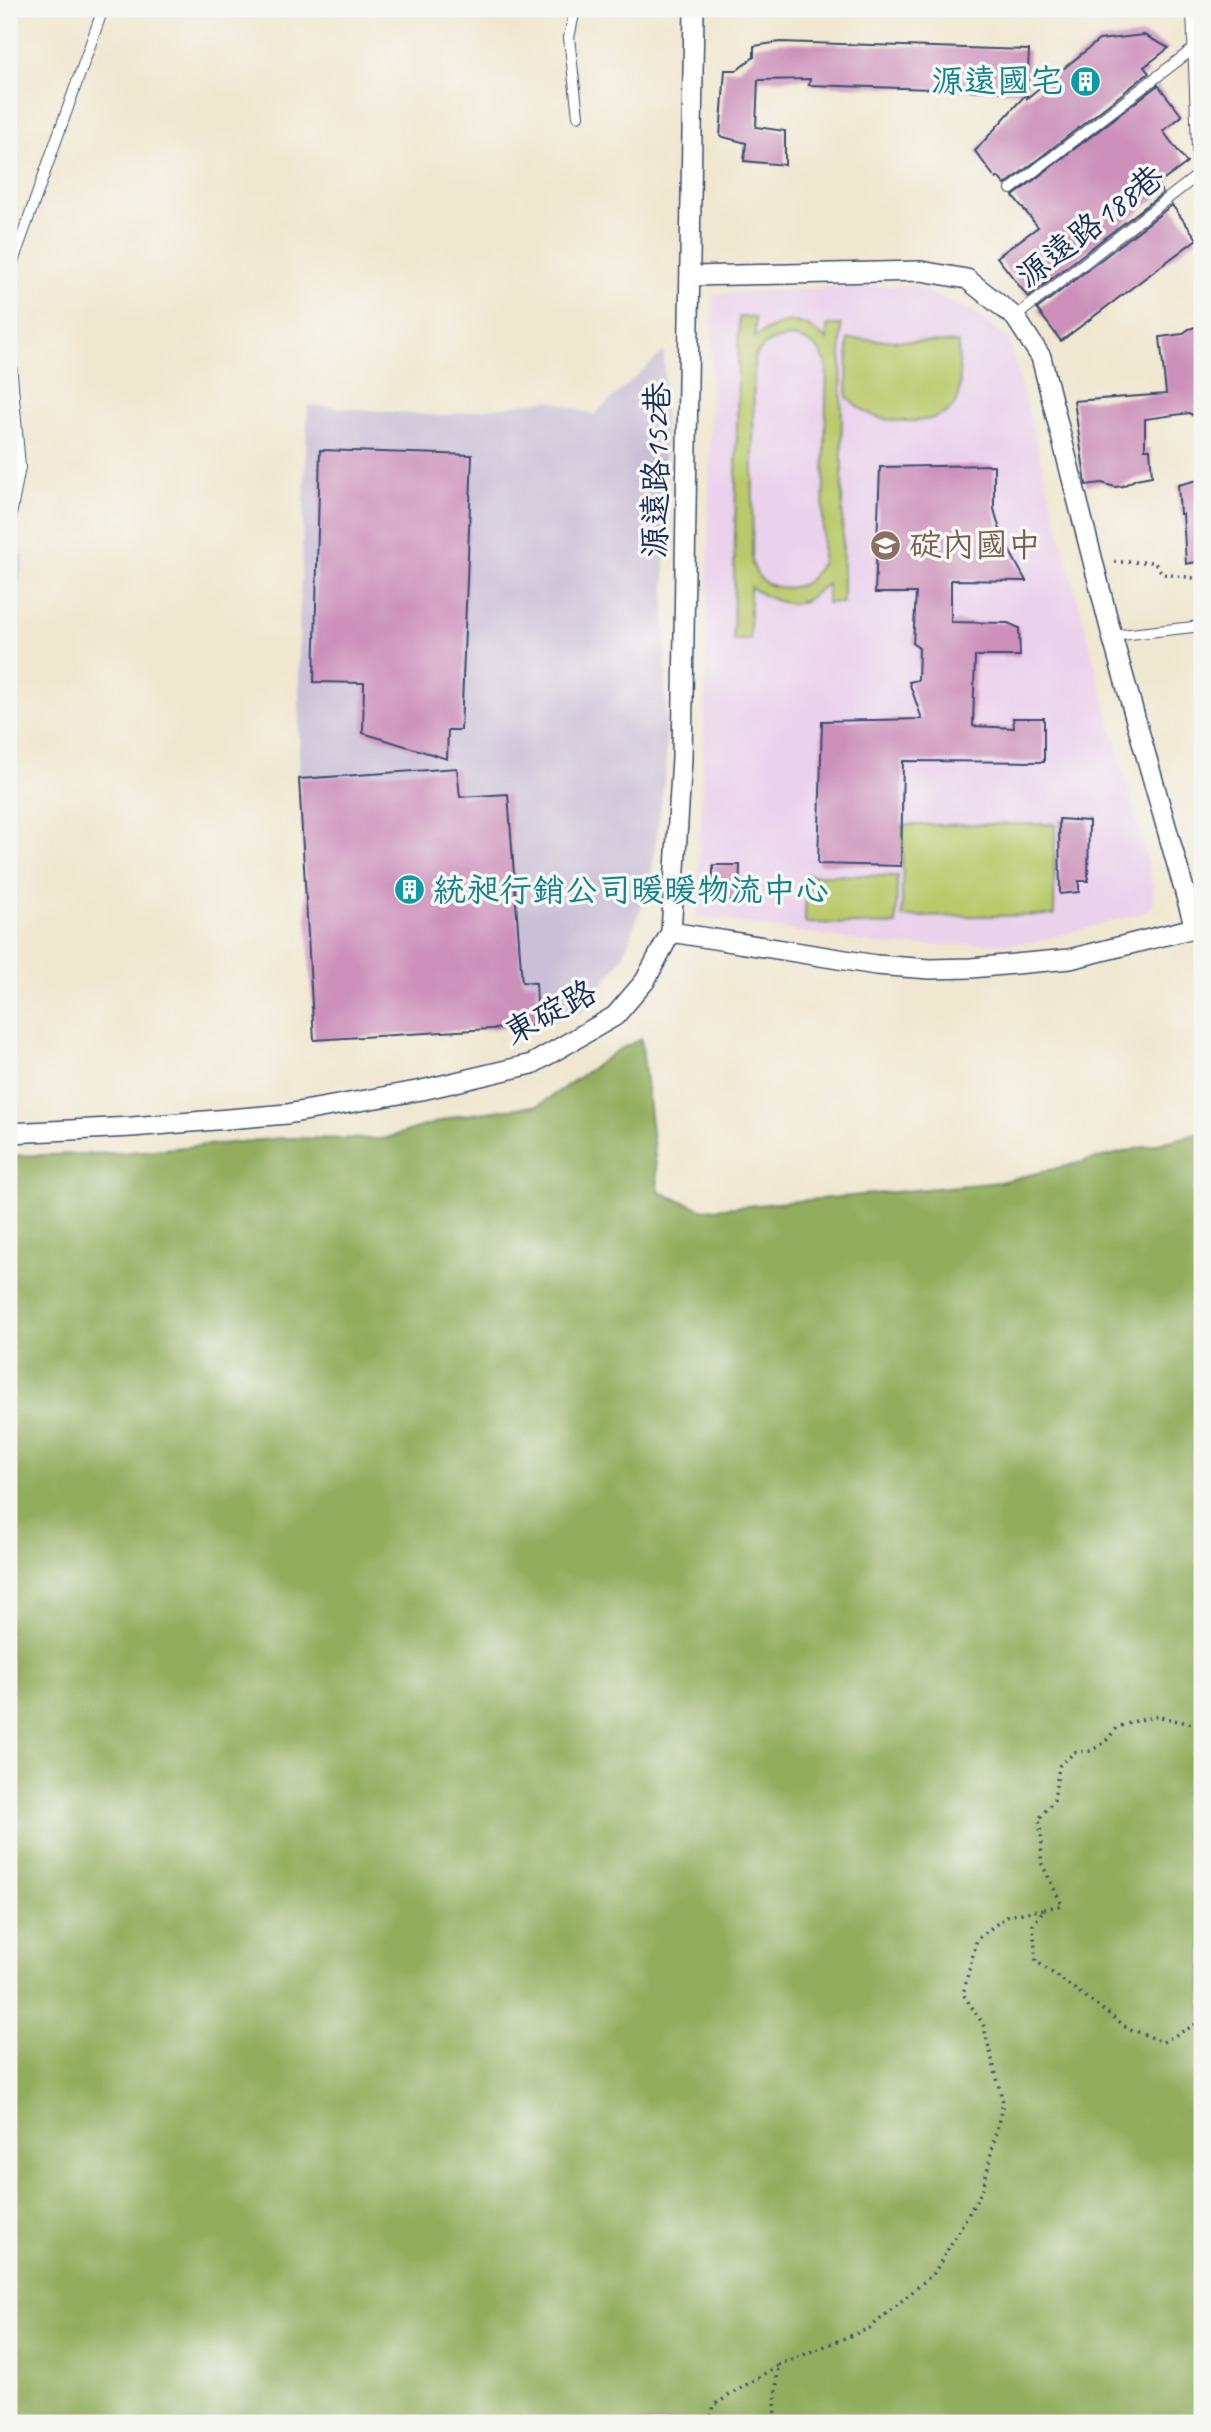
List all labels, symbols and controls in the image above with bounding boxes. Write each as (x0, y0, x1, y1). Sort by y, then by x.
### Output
place label: 源遠國宅 (931, 60, 1063, 102)
building icon: 源遠國宅 (1069, 64, 1103, 98)
street label: 源遠路188巷 (1008, 155, 1172, 297)
street label: 源遠路152巷 (633, 381, 679, 559)
place label: 碇內國中 (909, 524, 1041, 566)
school or university icon: 碇內國中 (869, 528, 903, 562)
place label: 統昶行銷公司暖暖物流中心 (433, 869, 829, 911)
building icon: 統昶行銷公司暖暖物流中心 (393, 873, 427, 907)
street label: 東碇路 (496, 970, 604, 1054)

